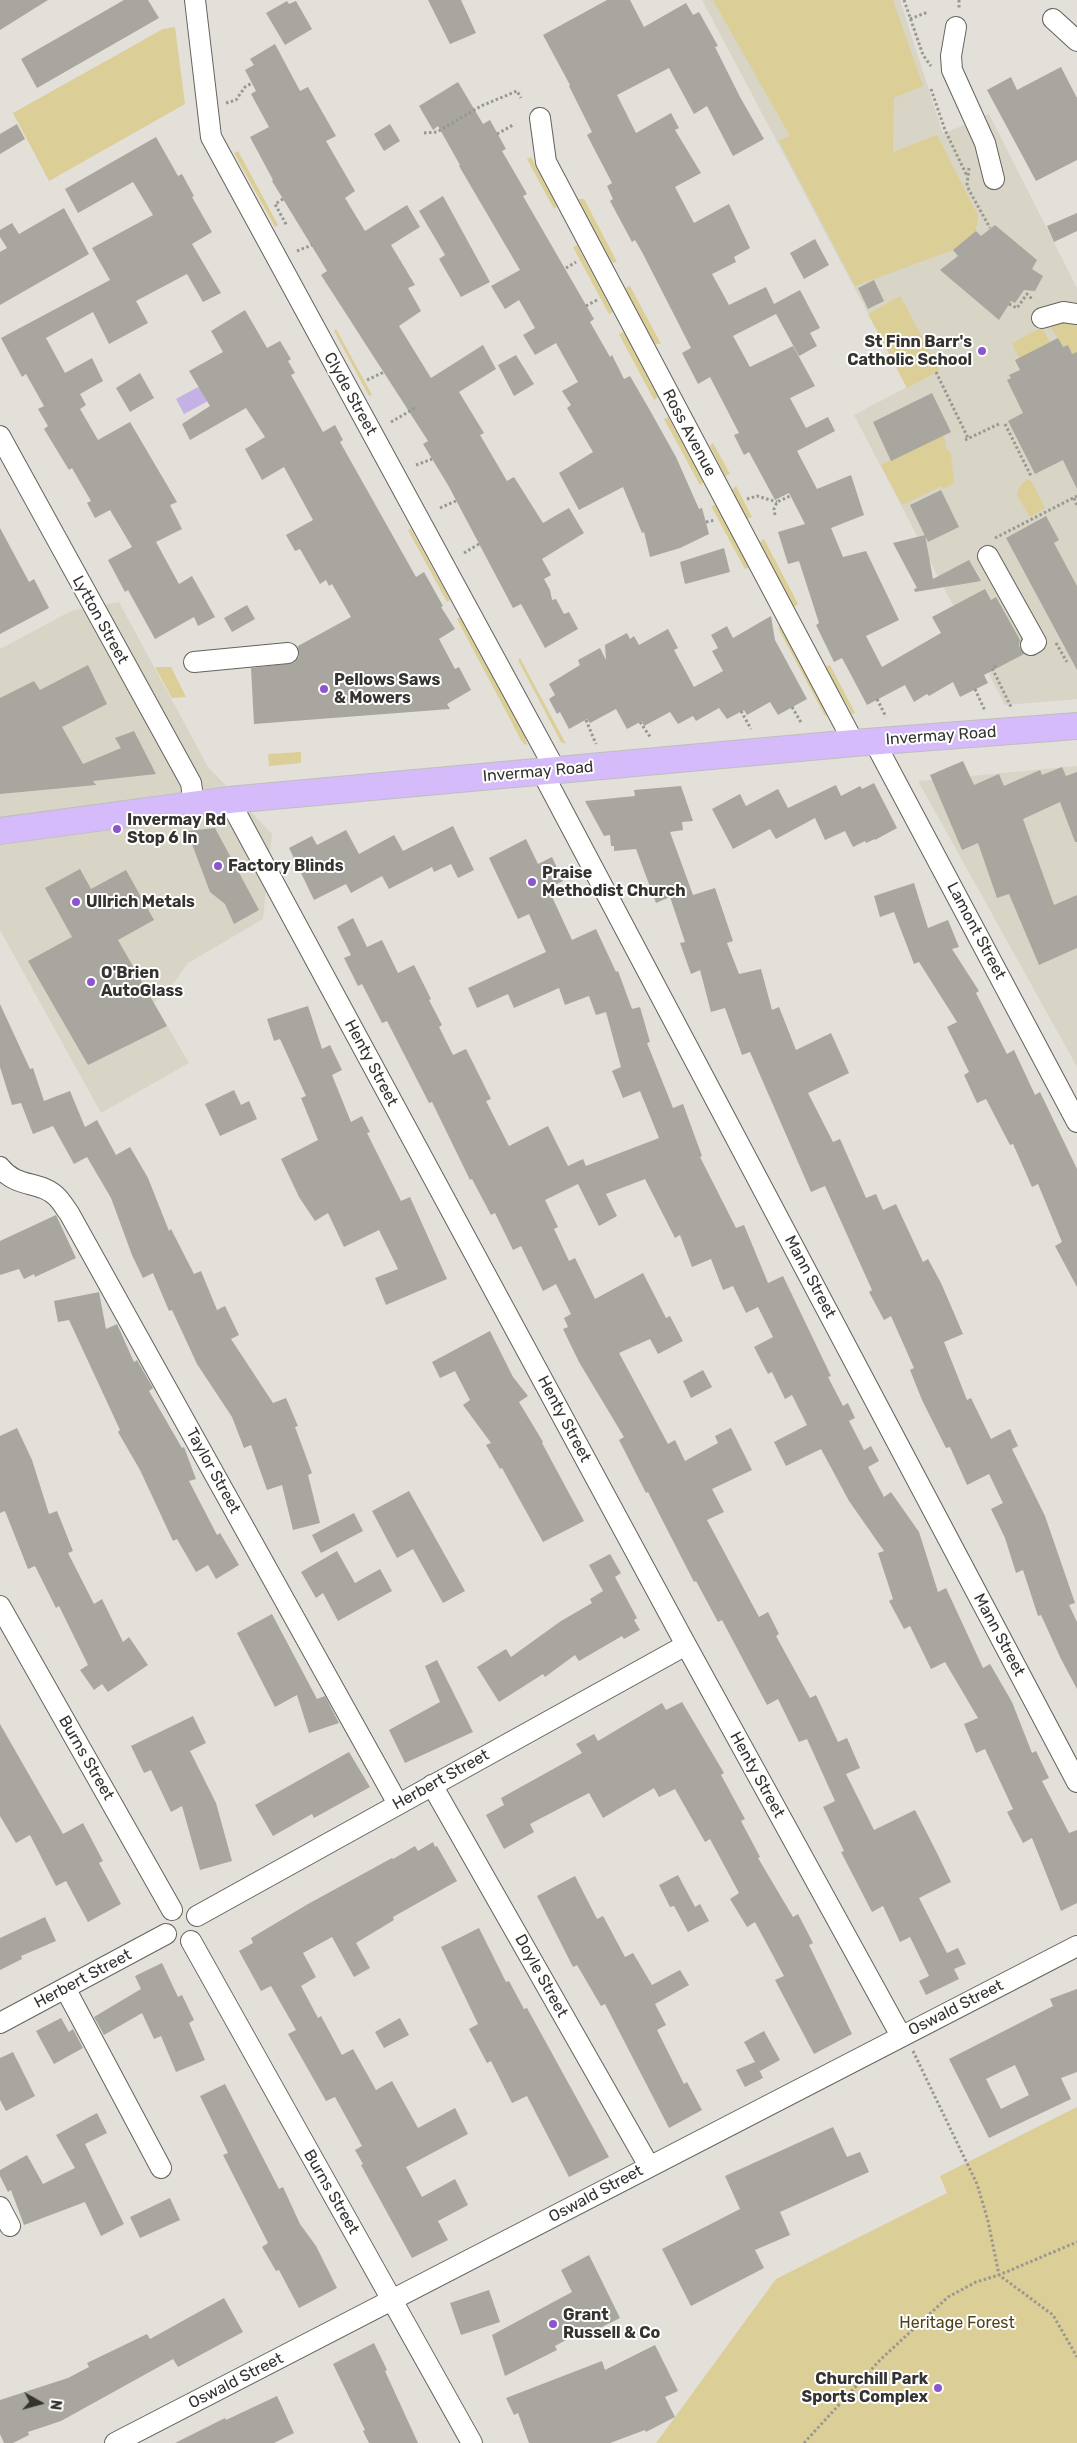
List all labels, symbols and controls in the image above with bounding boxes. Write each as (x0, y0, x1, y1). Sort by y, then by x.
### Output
place label: St Finn Barr's Catholic School (847, 332, 972, 370)
marker: St Finn Barr's Catholic School (976, 345, 988, 357)
street label: Clyde Street (319, 349, 381, 439)
street label: Ross Avenue (658, 386, 720, 480)
street label: Lytton Street (68, 573, 132, 667)
place label: Pellows Saws & Mowers (334, 670, 440, 708)
marker: Pellows Saws & Mowers (318, 683, 330, 695)
street label: Invermay Road (885, 723, 997, 749)
street label: Invermay Road (482, 758, 594, 786)
place label: Invermay Rd Stop 6 In (127, 810, 226, 848)
marker: Invermay Rd Stop 6 In (111, 823, 123, 835)
place label: Factory Blinds (228, 856, 344, 876)
marker: Factory Blinds (212, 860, 224, 872)
place label: Praise Methodist Church (542, 863, 686, 901)
marker: Praise Methodist Church (526, 876, 538, 888)
street label: Lamont Street (942, 879, 1010, 983)
place label: Ullrich Metals (86, 892, 195, 912)
marker: Ullrich Metals (70, 896, 82, 908)
place label: O'Brien AutoGlass (101, 963, 183, 1001)
marker: O'Brien AutoGlass (85, 976, 97, 988)
street label: Henty Street (340, 1016, 402, 1110)
street label: Mann Street (780, 1232, 840, 1322)
street label: Henty Street (533, 1372, 595, 1466)
street label: Taylor Street (182, 1425, 244, 1517)
street label: Mann Street (969, 1590, 1029, 1680)
street label: Burns Street (54, 1712, 118, 1804)
street label: Henty Street (726, 1729, 788, 1821)
street label: Herbert Street (389, 1746, 493, 1814)
street label: Doyle Street (510, 1931, 572, 2021)
street label: Herbert Street (31, 1945, 135, 2013)
street label: Oswald Street (905, 1976, 1007, 2040)
street label: Burns Street (299, 2146, 363, 2238)
street label: Oswald Street (546, 2161, 646, 2227)
place label: Grant Russell & Co (563, 2305, 660, 2343)
park label: Heritage Forest (899, 2313, 1015, 2333)
marker: Grant Russell & Co (547, 2318, 559, 2330)
street label: Oswald Street (185, 2349, 287, 2413)
place label: Churchill Park Sports Complex (802, 2369, 928, 2407)
north arrow (15, 2378, 65, 2428)
marker: Churchill Park Sports Complex (932, 2382, 944, 2394)
text: N (46, 2399, 64, 2411)

